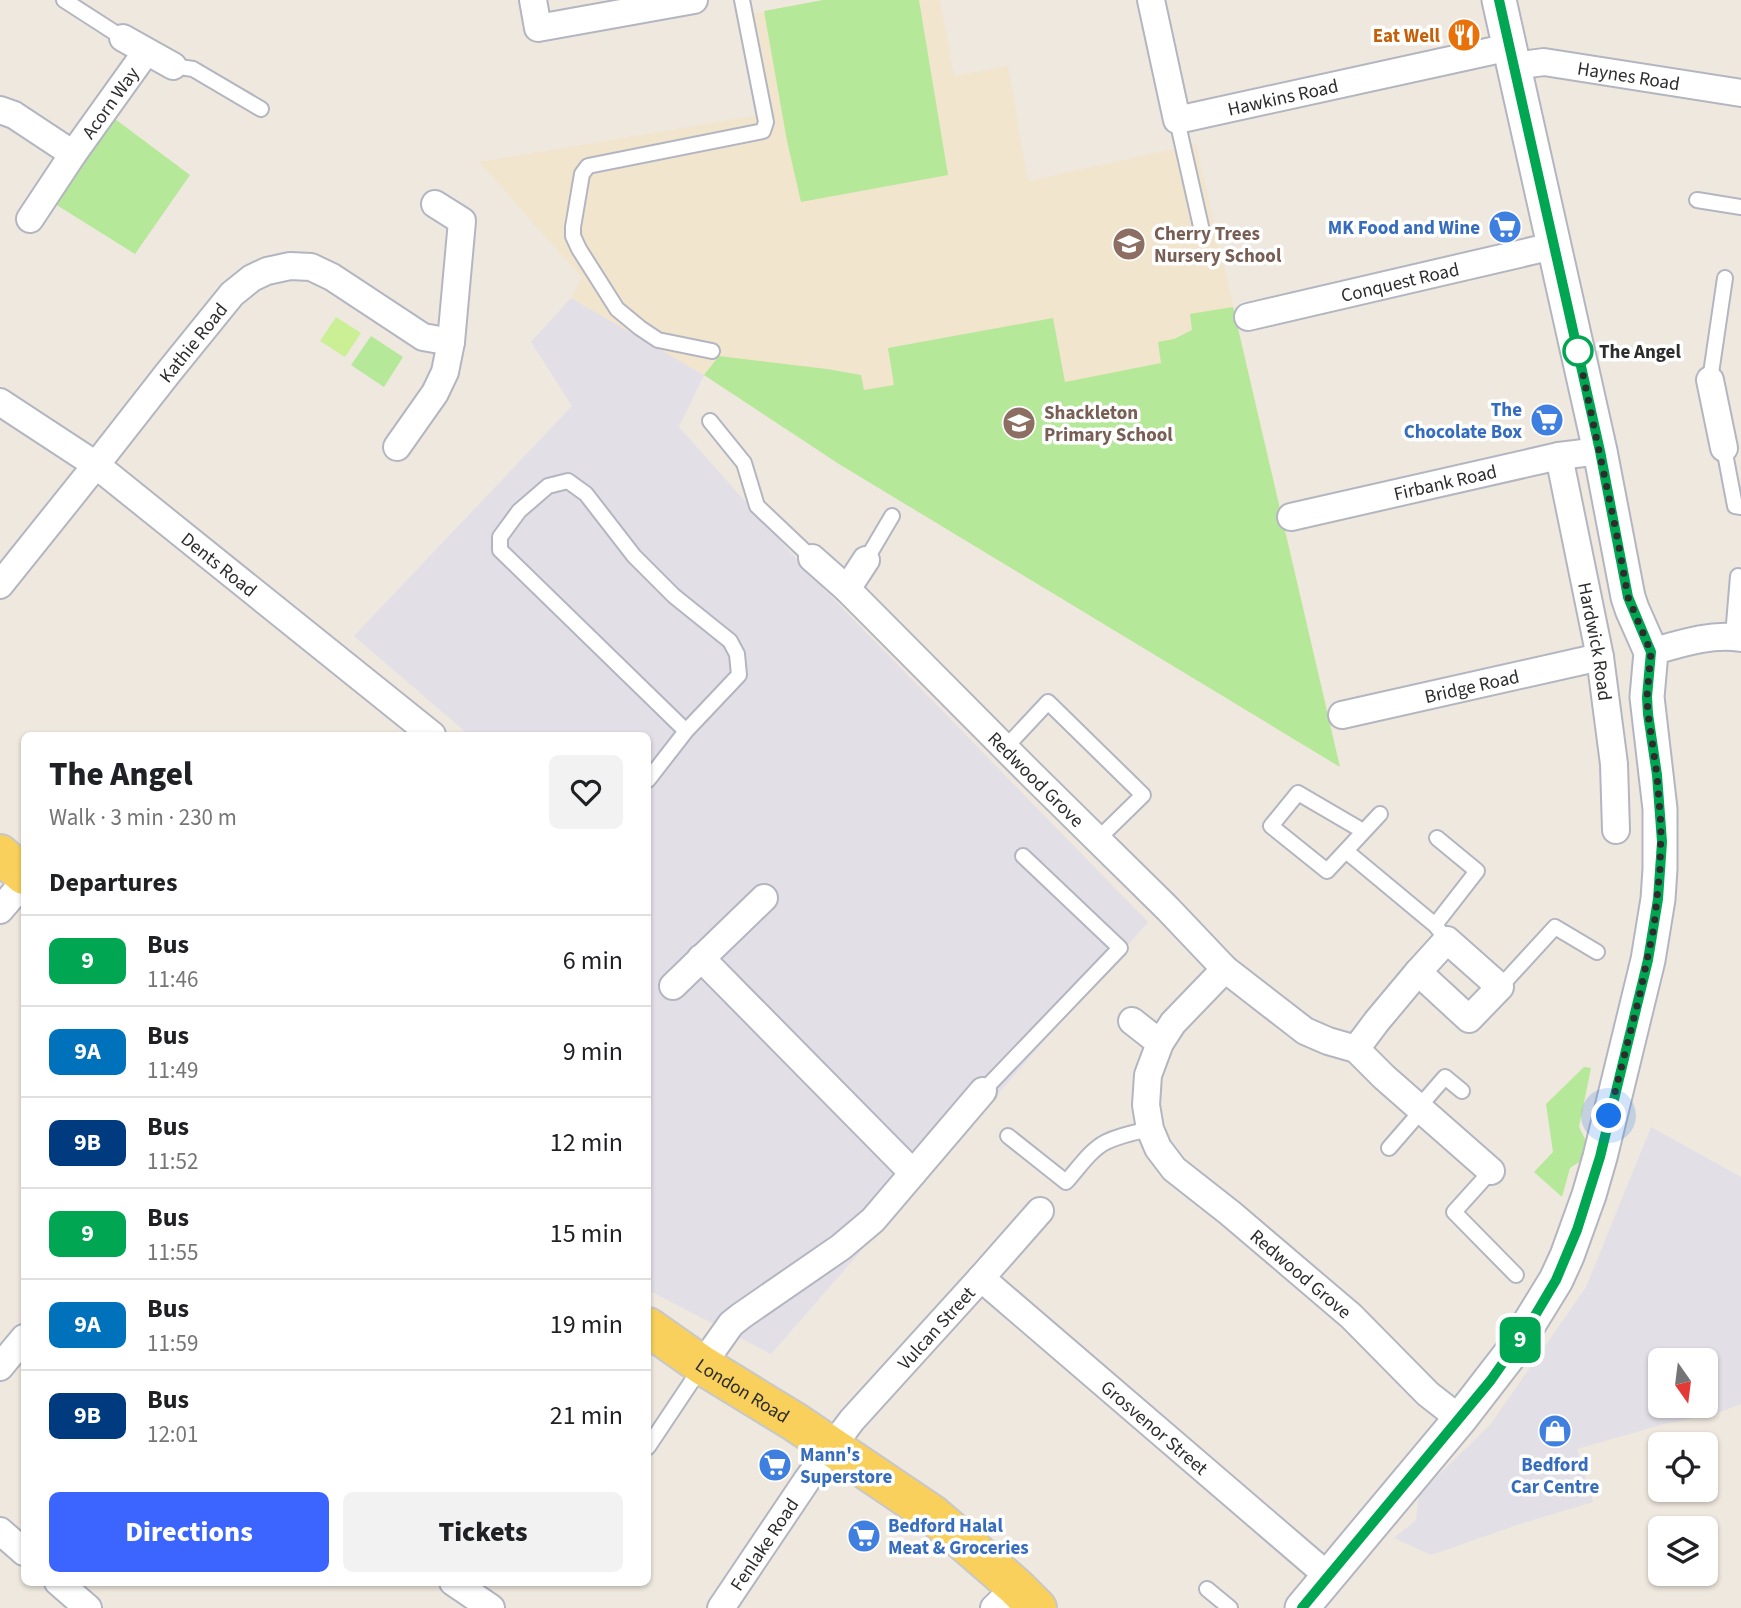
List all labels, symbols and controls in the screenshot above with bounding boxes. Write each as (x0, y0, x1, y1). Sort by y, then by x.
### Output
restaurant icon: Eat Well (1445, 16, 1483, 54)
place label: Eat Well (1373, 23, 1441, 50)
street label: Haynes Road (1575, 55, 1682, 98)
street label: Acorn Way (76, 62, 146, 145)
street label: Hawkins Road (1225, 73, 1341, 124)
supermarket icon: MK Food and Wine (1486, 208, 1524, 246)
place label: MK Food and Wine (1328, 215, 1480, 242)
place label: Cherry Trees Nursery School (1154, 221, 1282, 270)
school or university icon: Cherry Trees Nursery School (1110, 225, 1148, 263)
street label: Conquest Road (1339, 256, 1462, 310)
street label: Kathie Road (153, 298, 235, 389)
marker: The Angel (1563, 336, 1593, 366)
place label: The Angel (1599, 339, 1681, 366)
place label: The Chocolate Box (1404, 397, 1522, 446)
place label: Shackleton Primary School (1044, 400, 1173, 449)
supermarket icon: The Chocolate Box (1528, 401, 1566, 439)
school or university icon: Shackleton Primary School (1000, 404, 1038, 442)
street label: Firbank Road (1391, 459, 1500, 508)
street label: Dents Road (175, 526, 262, 604)
street label: Hardwick Road (1570, 580, 1618, 702)
street label: Bridge Road (1422, 664, 1522, 711)
street label: Redwood Grove (981, 726, 1089, 834)
text: The Angel (49, 751, 193, 798)
button: heart (549, 755, 623, 829)
text: Walk · 3 min · 230 m (49, 801, 237, 834)
text: Departures (49, 864, 177, 901)
text: Bus (147, 926, 189, 963)
text: 6 min (563, 942, 623, 979)
text: 9 (81, 943, 94, 978)
text: 11:46 (147, 963, 198, 996)
text: Bus (147, 1017, 189, 1054)
text: 9 min (563, 1033, 623, 1070)
text: 9A (74, 1034, 101, 1069)
text: 11:49 (147, 1054, 198, 1087)
your location (1591, 1098, 1626, 1133)
text: Bus (147, 1108, 189, 1145)
text: 12 min (550, 1124, 623, 1161)
text: 9B (74, 1125, 101, 1160)
text: 11:52 (147, 1145, 198, 1178)
text: Bus (147, 1199, 189, 1236)
text: 15 min (550, 1215, 623, 1252)
text: 9 (81, 1216, 94, 1251)
street label: Redwood Grove (1243, 1224, 1357, 1326)
text: 11:55 (147, 1236, 198, 1269)
street label: Vulcan Street (892, 1281, 982, 1376)
text: Bus (147, 1290, 189, 1327)
text: 19 min (550, 1306, 623, 1343)
text: 9A (74, 1307, 101, 1342)
line badge: 9 (1497, 1317, 1543, 1363)
text: 9 (1514, 1322, 1526, 1357)
text: 11:59 (147, 1327, 198, 1360)
north arrow (1648, 1348, 1718, 1418)
map controls (1648, 1348, 1718, 1586)
street label: London Road (689, 1352, 794, 1430)
street label: Grosvenor Street (1094, 1375, 1214, 1482)
text: Bus (147, 1381, 189, 1418)
text: 21 min (550, 1397, 623, 1434)
text: 9B (74, 1398, 101, 1433)
shop icon: Bedford Car Centre (1536, 1412, 1574, 1450)
text: 12:01 (147, 1418, 198, 1451)
button: locate (1648, 1432, 1718, 1502)
place label: Mann's Superstore (800, 1442, 892, 1491)
supermarket icon: Mann's Superstore (756, 1446, 794, 1484)
place label: Bedford Car Centre (1511, 1452, 1599, 1501)
button: Directions (49, 1492, 329, 1572)
button: Tickets (343, 1492, 623, 1572)
street label: Fenlake Road (724, 1493, 806, 1597)
place label: Bedford Halal Meat & Groceries (888, 1513, 1029, 1562)
button: layers (1648, 1516, 1718, 1586)
supermarket icon: Bedford Halal Meat & Groceries (845, 1517, 883, 1555)

